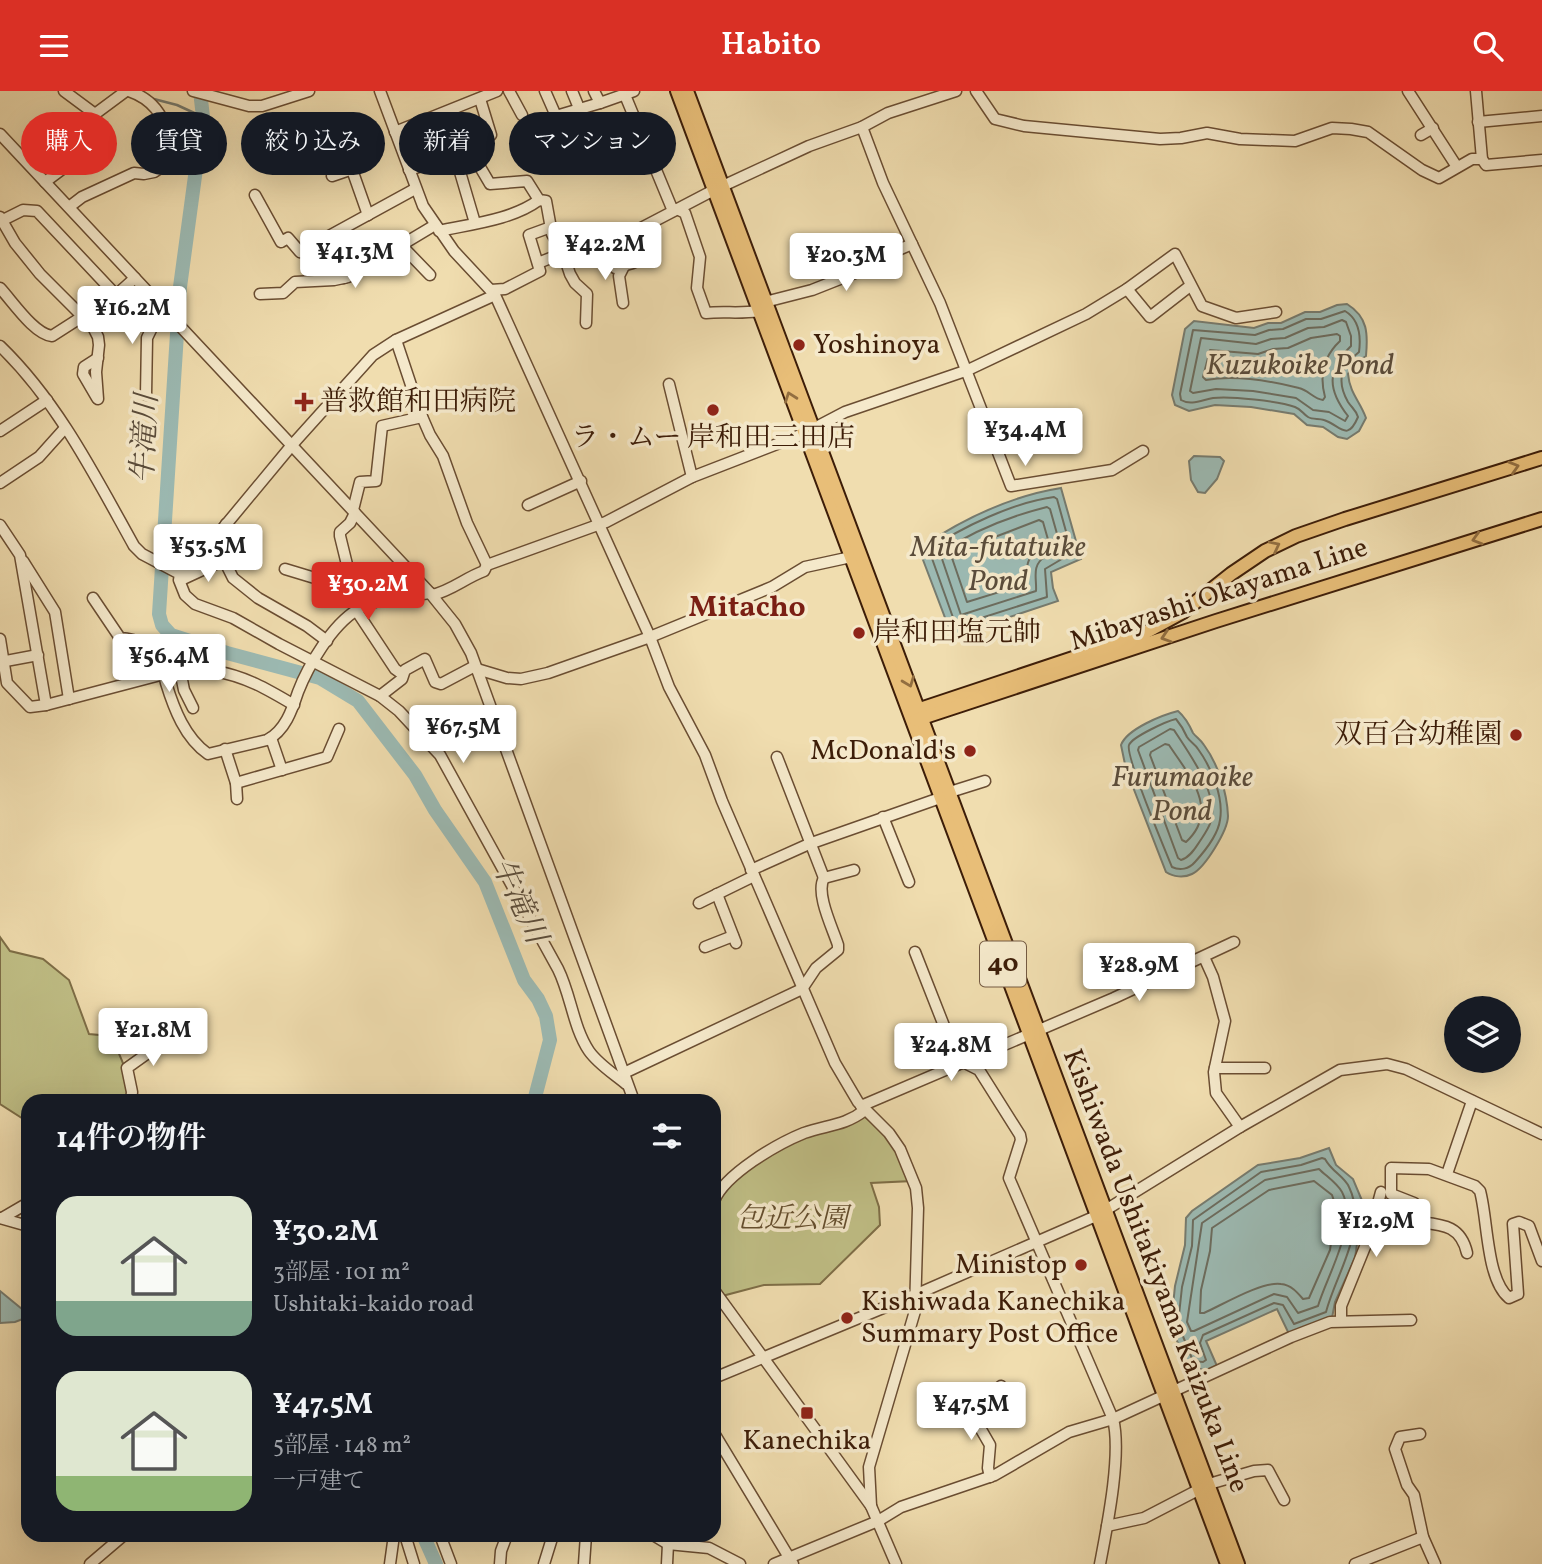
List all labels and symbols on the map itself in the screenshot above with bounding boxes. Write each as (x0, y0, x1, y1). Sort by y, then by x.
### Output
pin: ¥42.2M (548, 223, 662, 282)
pin: ¥41.3M (298, 231, 412, 290)
pin: ¥20.3M (789, 233, 903, 293)
pin: ¥16.2M (75, 287, 189, 346)
place label: Yoshinoya (813, 326, 941, 365)
marker: Yoshinoya (791, 337, 807, 353)
water label: Kuzukoike Pond (1206, 345, 1394, 387)
place label: 普救館和田病院 (320, 383, 516, 422)
water label: 牛滝川 (123, 390, 169, 485)
one-way arrow (784, 391, 798, 403)
marker: 普救館和田病院 (294, 392, 314, 412)
marker: ラ・ムー 岸和田三田店 (705, 402, 721, 418)
pin: ¥34.4M (968, 409, 1082, 468)
place label: ラ・ムー 岸和田三田店 (571, 419, 855, 458)
one-way arrow (1507, 461, 1520, 475)
pin: ¥53.5M (151, 525, 265, 584)
water label: Mita-futatuike Pond (909, 527, 1086, 603)
street label: Mibayashi Okayama Line (1065, 528, 1373, 662)
one-way arrow (1471, 530, 1483, 545)
one-way arrow (1268, 541, 1280, 555)
pin: ¥30.2M (311, 563, 425, 622)
district label: Mitacho (688, 587, 806, 629)
place label: 岸和田塩元帥 (873, 614, 1041, 653)
marker: 岸和田塩元帥 (851, 625, 867, 641)
one-way arrow (1161, 629, 1173, 644)
pin: ¥56.4M (112, 635, 226, 694)
one-way arrow (901, 676, 915, 688)
pin: ¥67.5M (406, 705, 520, 765)
place label: 双百合幼稚園 (1334, 716, 1502, 755)
marker: 双百合幼稚園 (1508, 727, 1524, 743)
place label: McDonald's (810, 732, 956, 771)
marker: McDonald's (962, 743, 978, 759)
water label: Furumaoike Pond (1111, 757, 1253, 833)
water label: 牛滝川 (480, 851, 557, 953)
road number: 40 (980, 941, 1026, 986)
pin: ¥28.9M (1082, 943, 1196, 1003)
pin: ¥21.8M (96, 1009, 210, 1068)
pin: ¥24.8M (894, 1023, 1008, 1083)
street label: Kishiwada Ushitakiyama Kaizuka Line (1052, 1043, 1258, 1499)
pin: ¥12.9M (1319, 1199, 1433, 1259)
park label: 包近公園 (736, 1200, 852, 1239)
place label: Ministop (955, 1246, 1067, 1285)
marker: Ministop (1073, 1257, 1089, 1273)
place label: Kishiwada Kanechika Summary Post Office (861, 1283, 1126, 1354)
marker: Kishiwada Kanechika Summary Post Office (839, 1310, 855, 1326)
pin: ¥47.5M (914, 1383, 1028, 1442)
marker: Kanechika (799, 1405, 815, 1421)
place label: Kanechika (742, 1422, 872, 1461)

